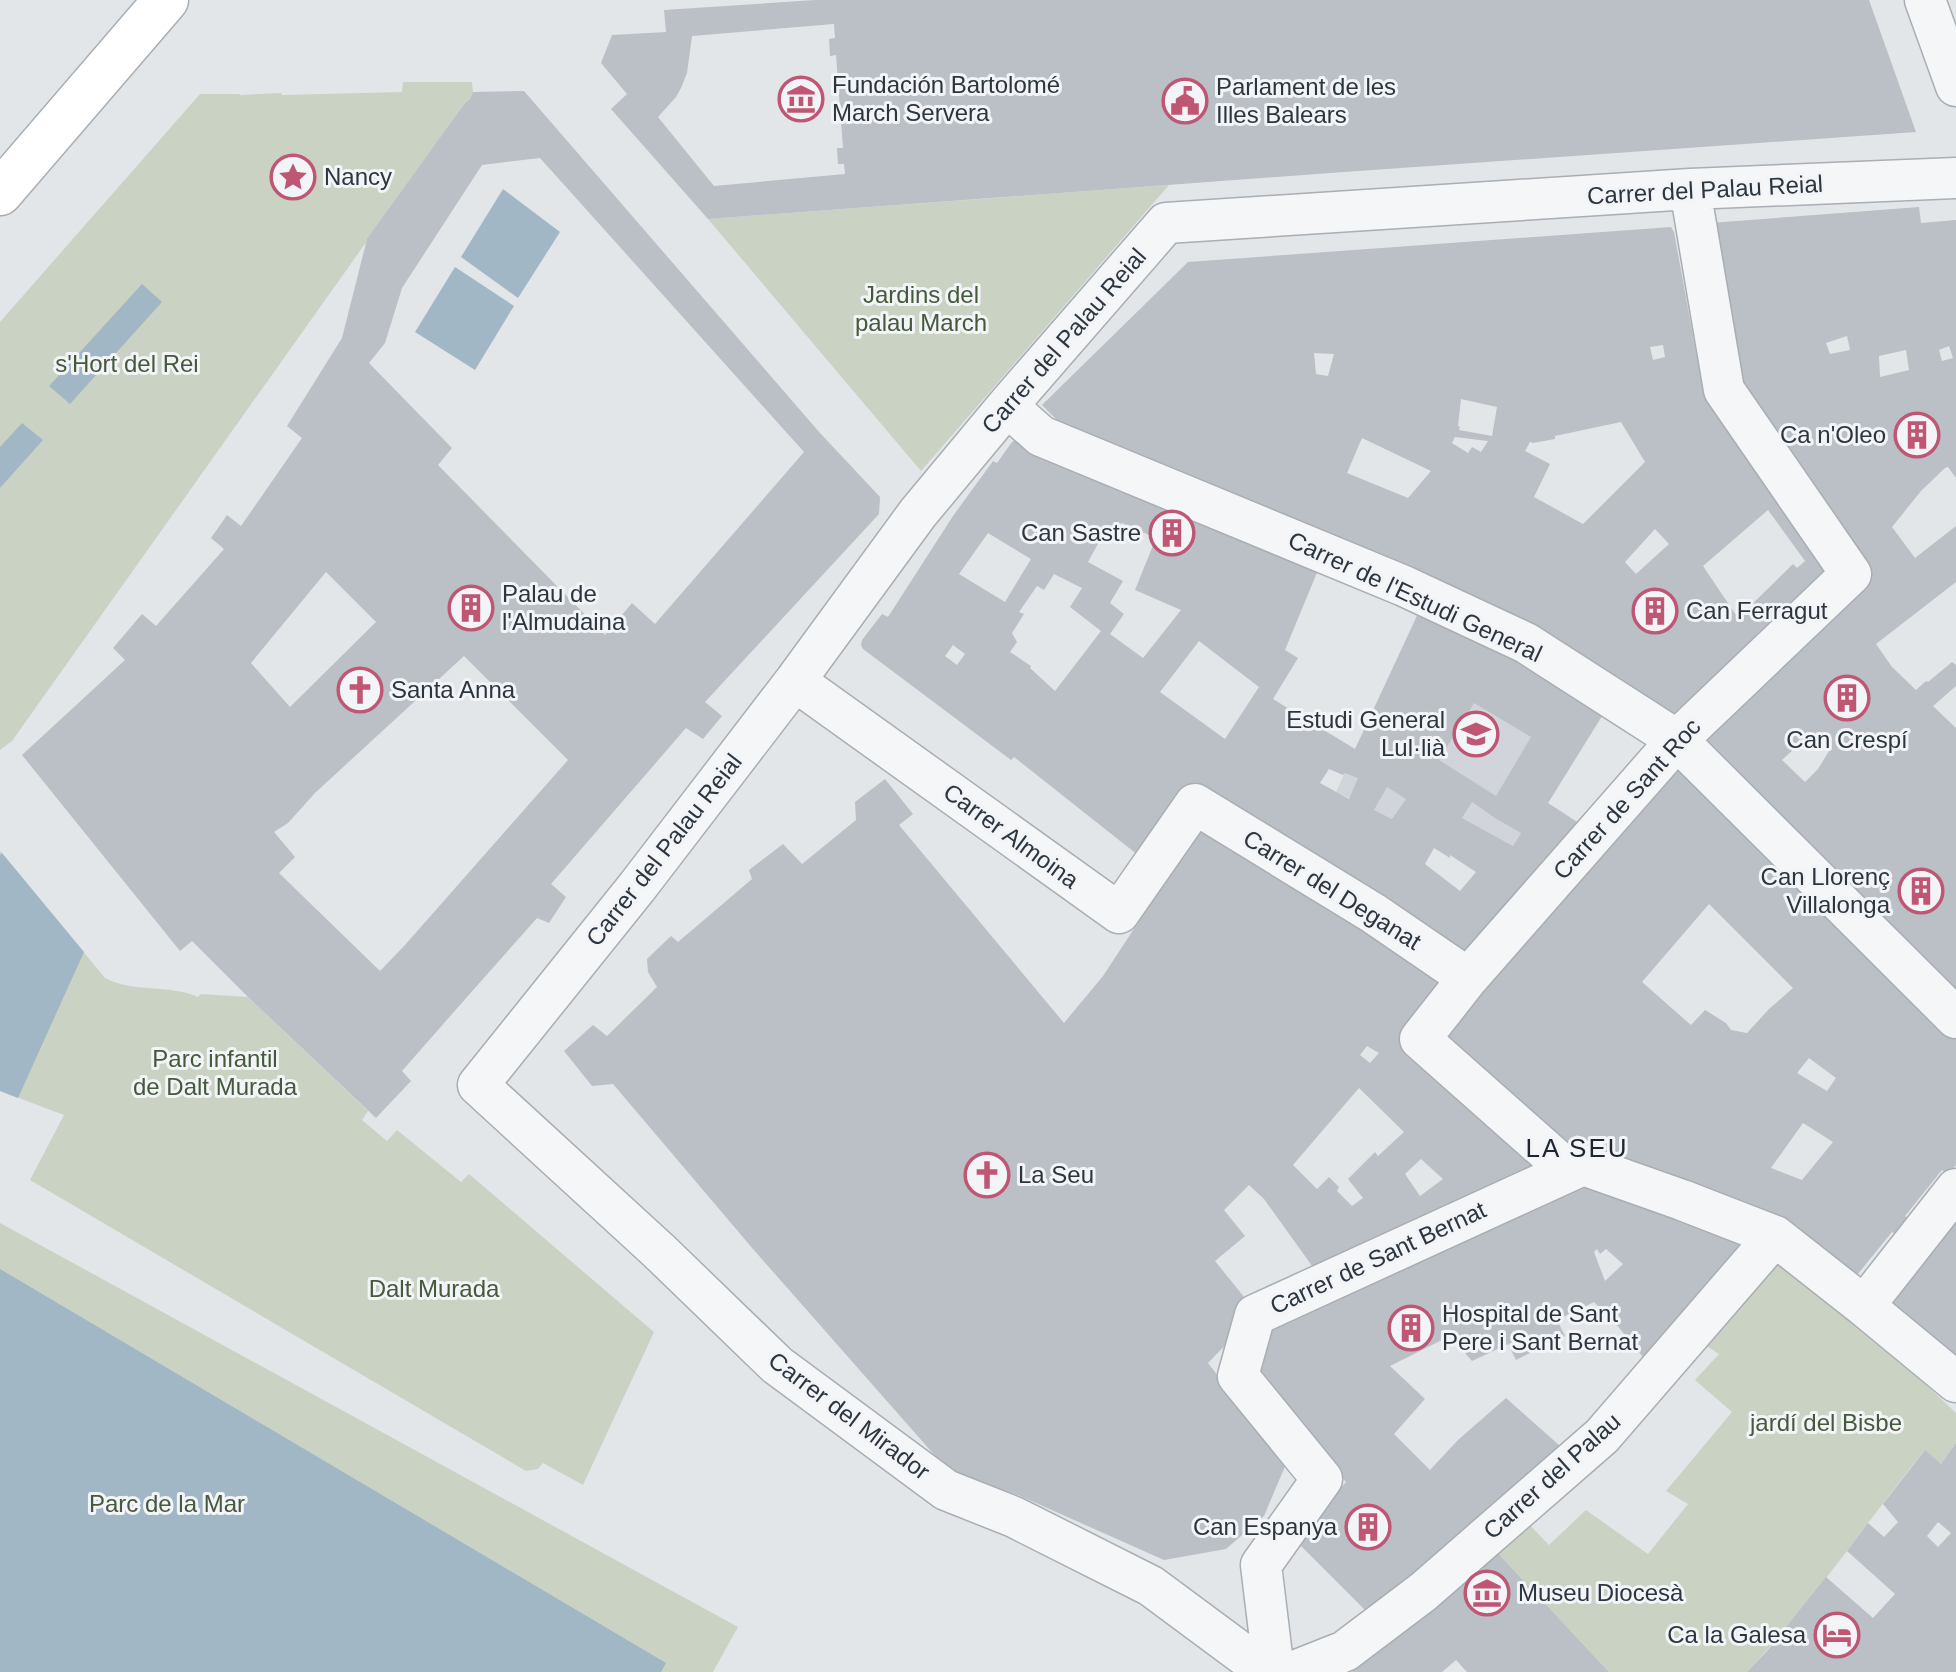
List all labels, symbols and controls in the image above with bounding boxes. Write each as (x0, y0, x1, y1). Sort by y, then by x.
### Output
place label: Fundación Bartolomé March Servera (832, 71, 1060, 126)
place label: Parlament de les Illes Balears (1216, 73, 1396, 128)
museum icon: Fundación Bartolomé March Servera (777, 75, 825, 123)
public building icon: Parlament de les Illes Balears (1161, 77, 1209, 125)
place icon: Nancy (269, 153, 317, 201)
place label: Nancy (324, 163, 392, 190)
street label: Carrer del Palau Reial (1586, 170, 1824, 209)
street label: Carrer del Palau Reial (976, 243, 1151, 439)
park label: Jardins del palau March (855, 281, 987, 336)
park label: s'Hort del Rei (55, 350, 199, 377)
building icon: Ca n'Oleo (1893, 411, 1941, 459)
place label: Ca n'Oleo (1780, 421, 1886, 448)
building icon: Can Sastre (1148, 509, 1196, 557)
place label: Can Sastre (1021, 519, 1141, 546)
street label: Carrer de l'Estudi General (1284, 526, 1546, 667)
place label: Palau de l'Almudaina (502, 580, 626, 635)
building icon: Palau de l'Almudaina (447, 584, 495, 632)
building icon: Can Ferragut (1631, 587, 1679, 635)
place label: Can Ferragut (1686, 597, 1828, 624)
church icon: Santa Anna (336, 666, 384, 714)
building icon: Can Crespí (1823, 674, 1871, 722)
place label: Santa Anna (391, 676, 516, 703)
place label: Estudi General Lul·lià (1286, 706, 1446, 761)
school or university icon: Estudi General Lul·lià (1452, 710, 1500, 758)
street label: Carrer de Sant Roc (1547, 713, 1706, 885)
place label: Can Crespí (1786, 726, 1908, 753)
street label: Carrer del Palau Reial (580, 748, 747, 951)
street label: Carrer Almoina (939, 778, 1084, 894)
street label: Carrer del Deganat (1239, 824, 1426, 955)
place label: Can Llorenç Villalonga (1761, 863, 1891, 918)
building icon: Can Llorenç Villalonga (1897, 867, 1945, 915)
park label: Parc infantil de Dalt Murada (133, 1045, 298, 1100)
district label: LA SEU (1525, 1133, 1629, 1163)
church icon: La Seu (963, 1151, 1011, 1199)
place label: La Seu (1018, 1161, 1094, 1188)
street label: Carrer de Sant Bernat (1266, 1196, 1490, 1319)
park label: Dalt Murada (369, 1275, 500, 1302)
place label: Hospital de Sant Pere i Sant Bernat (1442, 1300, 1638, 1355)
building icon: Hospital de Sant Pere i Sant Bernat (1387, 1304, 1435, 1352)
street label: Carrer del Mirador (763, 1346, 935, 1485)
street label: Carrer del Palau (1478, 1407, 1626, 1544)
park label: jardí del Bisbe (1749, 1409, 1902, 1436)
park label: Parc de la Mar (89, 1490, 245, 1517)
building icon: Can Espanya (1344, 1503, 1392, 1551)
place label: Can Espanya (1193, 1513, 1338, 1540)
museum icon: Museu Diocesà (1463, 1569, 1511, 1617)
place label: Museu Diocesà (1518, 1579, 1684, 1606)
hotel icon: Ca la Galesa (1813, 1611, 1861, 1659)
place label: Ca la Galesa (1667, 1621, 1807, 1648)

